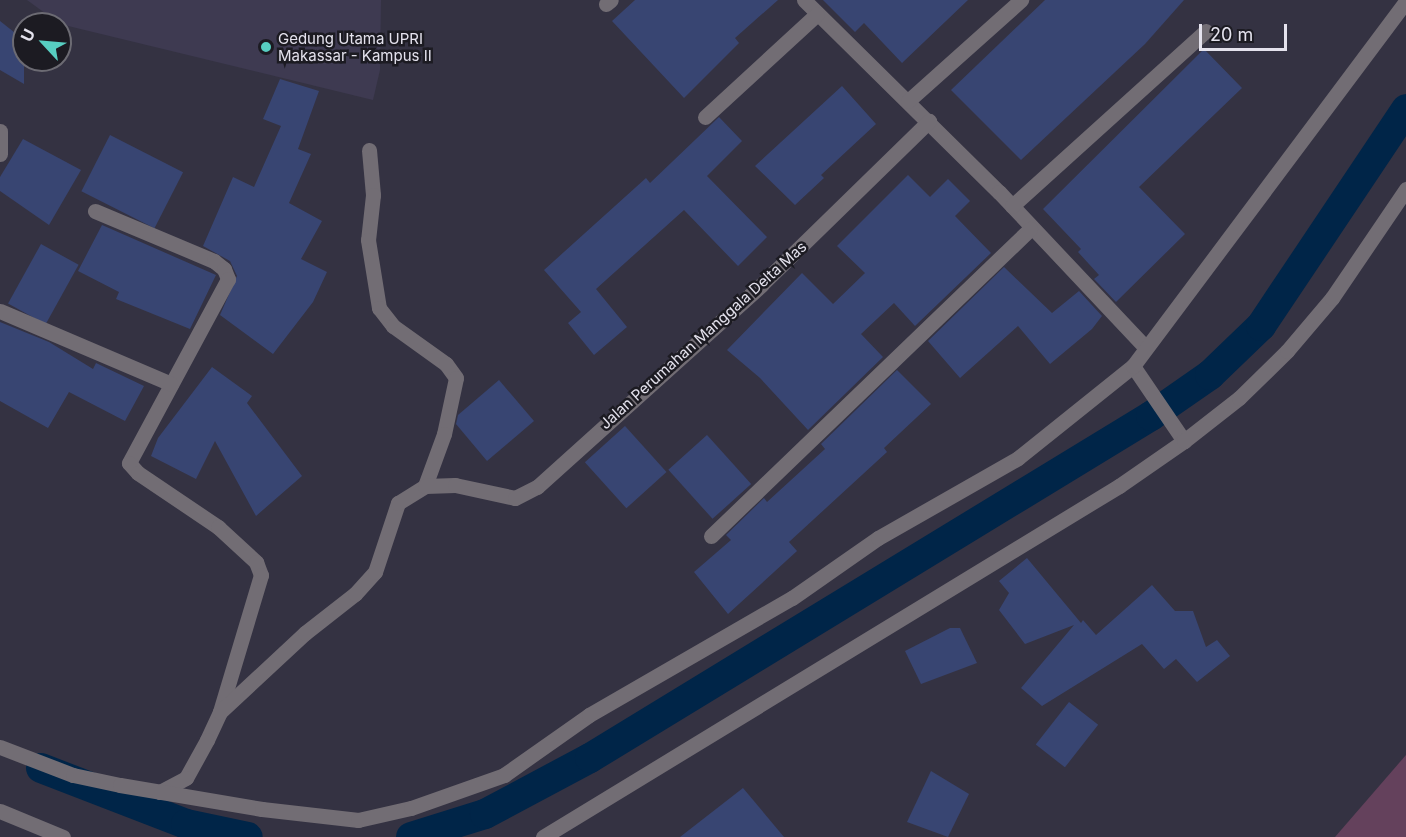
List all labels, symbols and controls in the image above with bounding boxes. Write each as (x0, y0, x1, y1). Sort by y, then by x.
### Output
north arrow (12, 12, 72, 72)
scale bar (1202, 12, 1290, 50)
text: 20 m (1210, 24, 1253, 45)
text: U (16, 25, 39, 45)
place label: Gedung Utama UPRI Makassar - Kampus II (278, 29, 432, 64)
marker: Gedung Utama UPRI Makassar - Kampus II (259, 40, 273, 54)
street label: Jalan Perumahan Manggala Delta Mas (596, 237, 810, 433)

